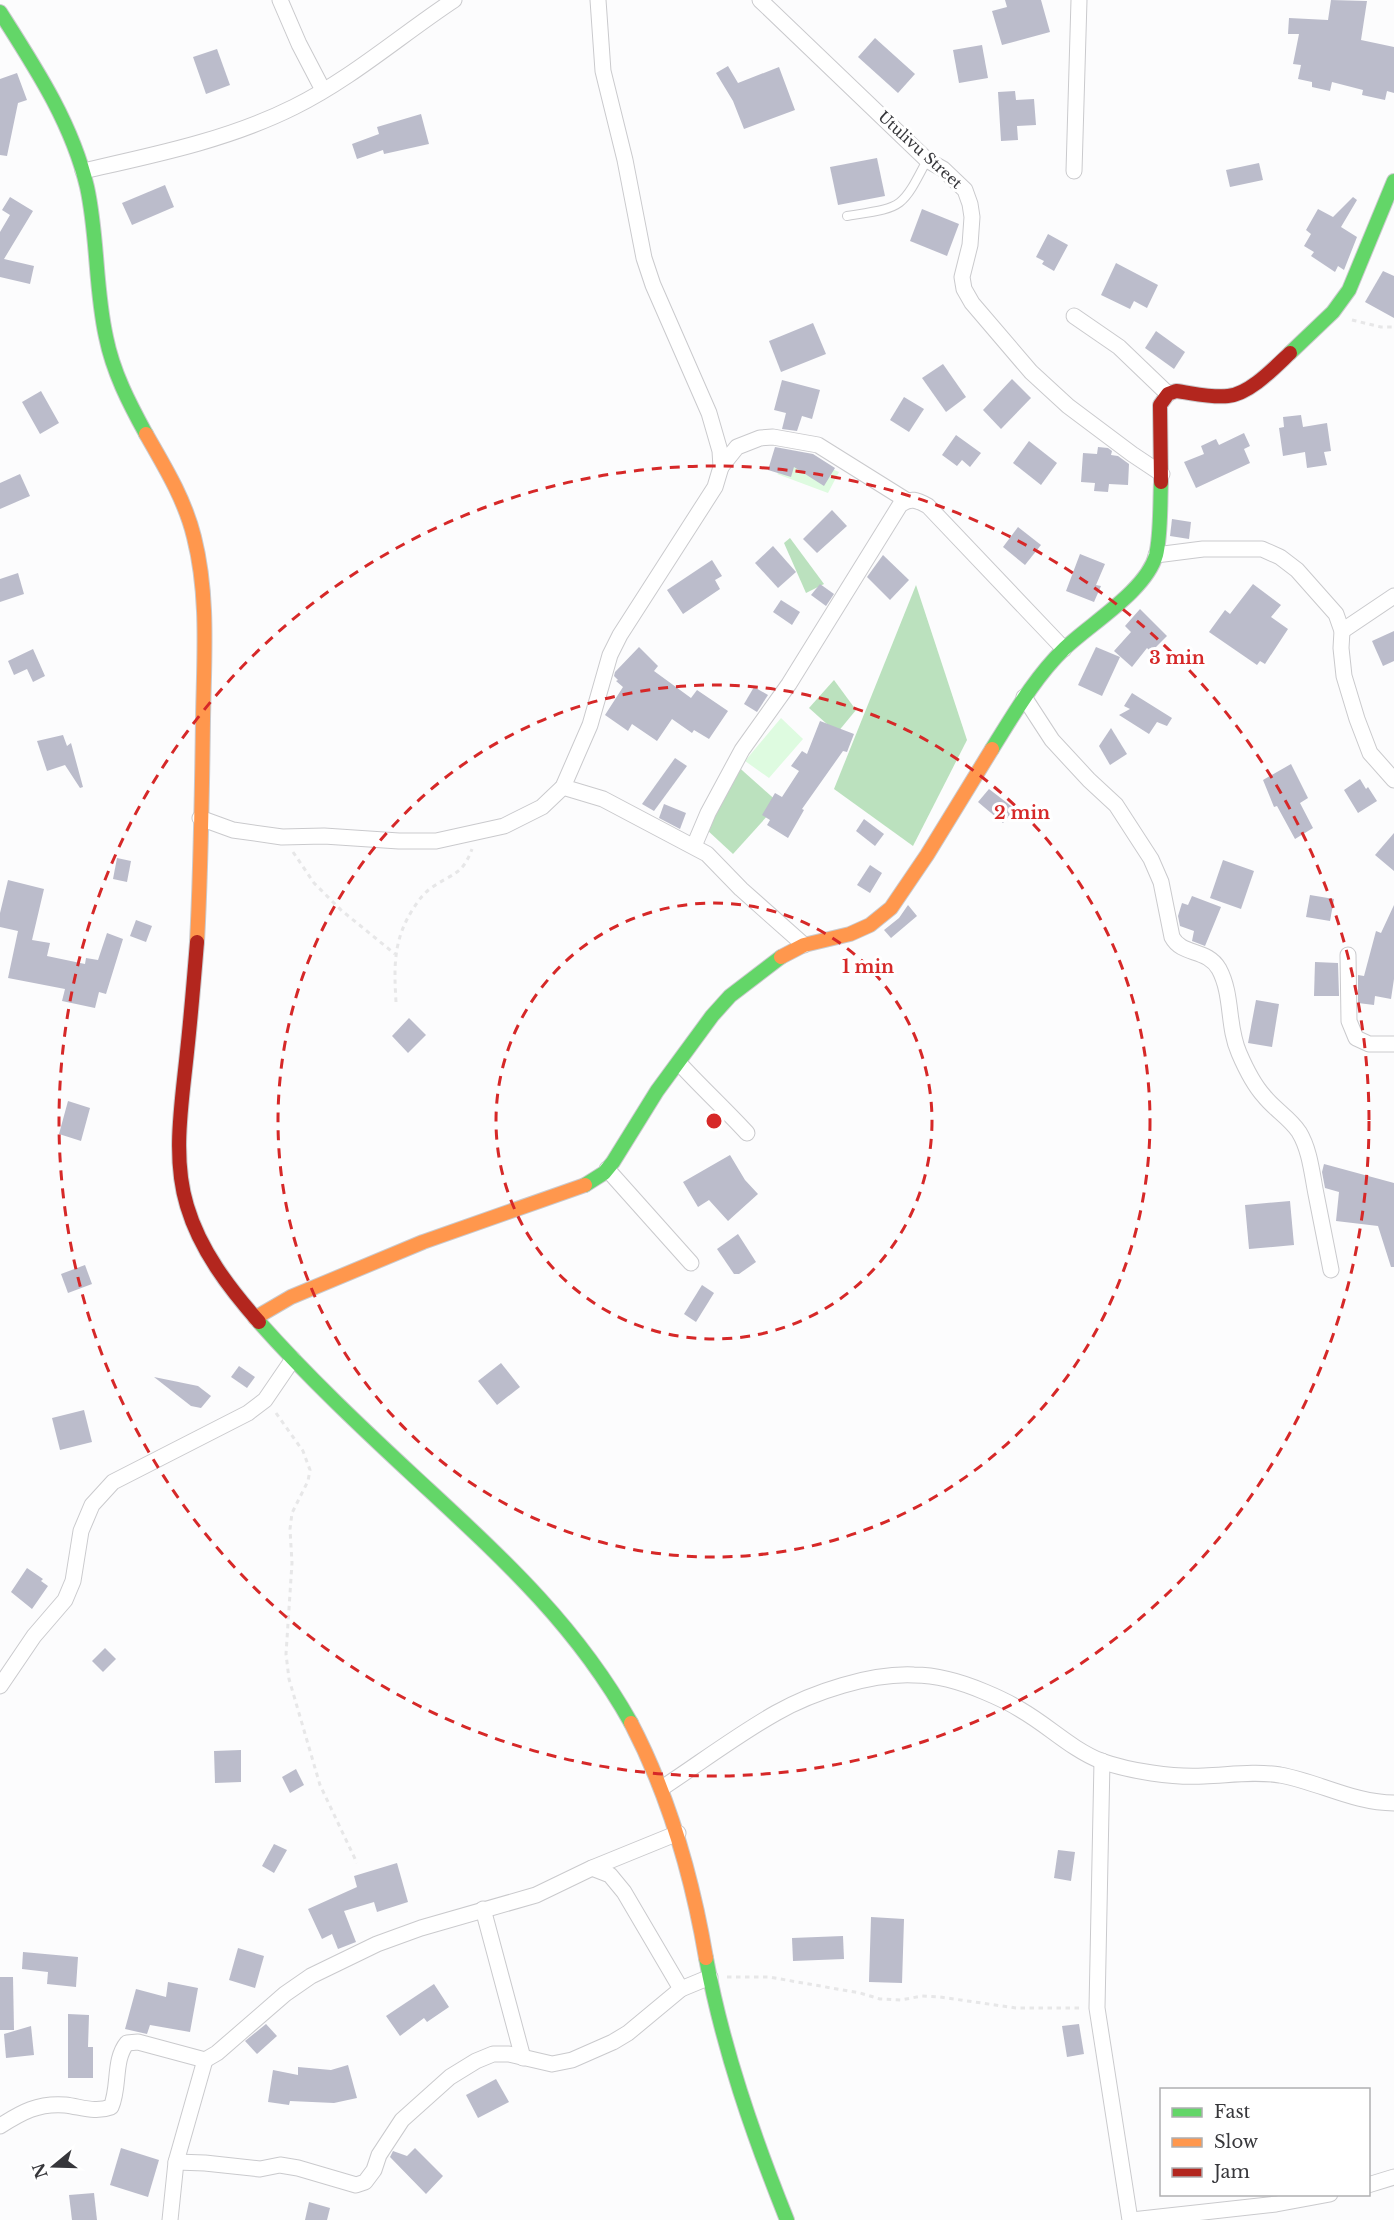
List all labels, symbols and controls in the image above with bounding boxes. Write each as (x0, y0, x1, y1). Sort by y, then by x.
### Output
street label: Utulivu Street (874, 107, 967, 193)
text: 3 min (1149, 647, 1205, 669)
text: 2 min (994, 802, 1050, 824)
text: 1 min (842, 956, 894, 978)
centre of rings (704, 1111, 724, 1131)
legend (1160, 2088, 1370, 2196)
text: Fast (1214, 2101, 1251, 2123)
text: Slow (1214, 2131, 1259, 2153)
north arrow (24, 2136, 84, 2196)
text: N (28, 2161, 52, 2181)
text: Jam (1212, 2161, 1250, 2183)

